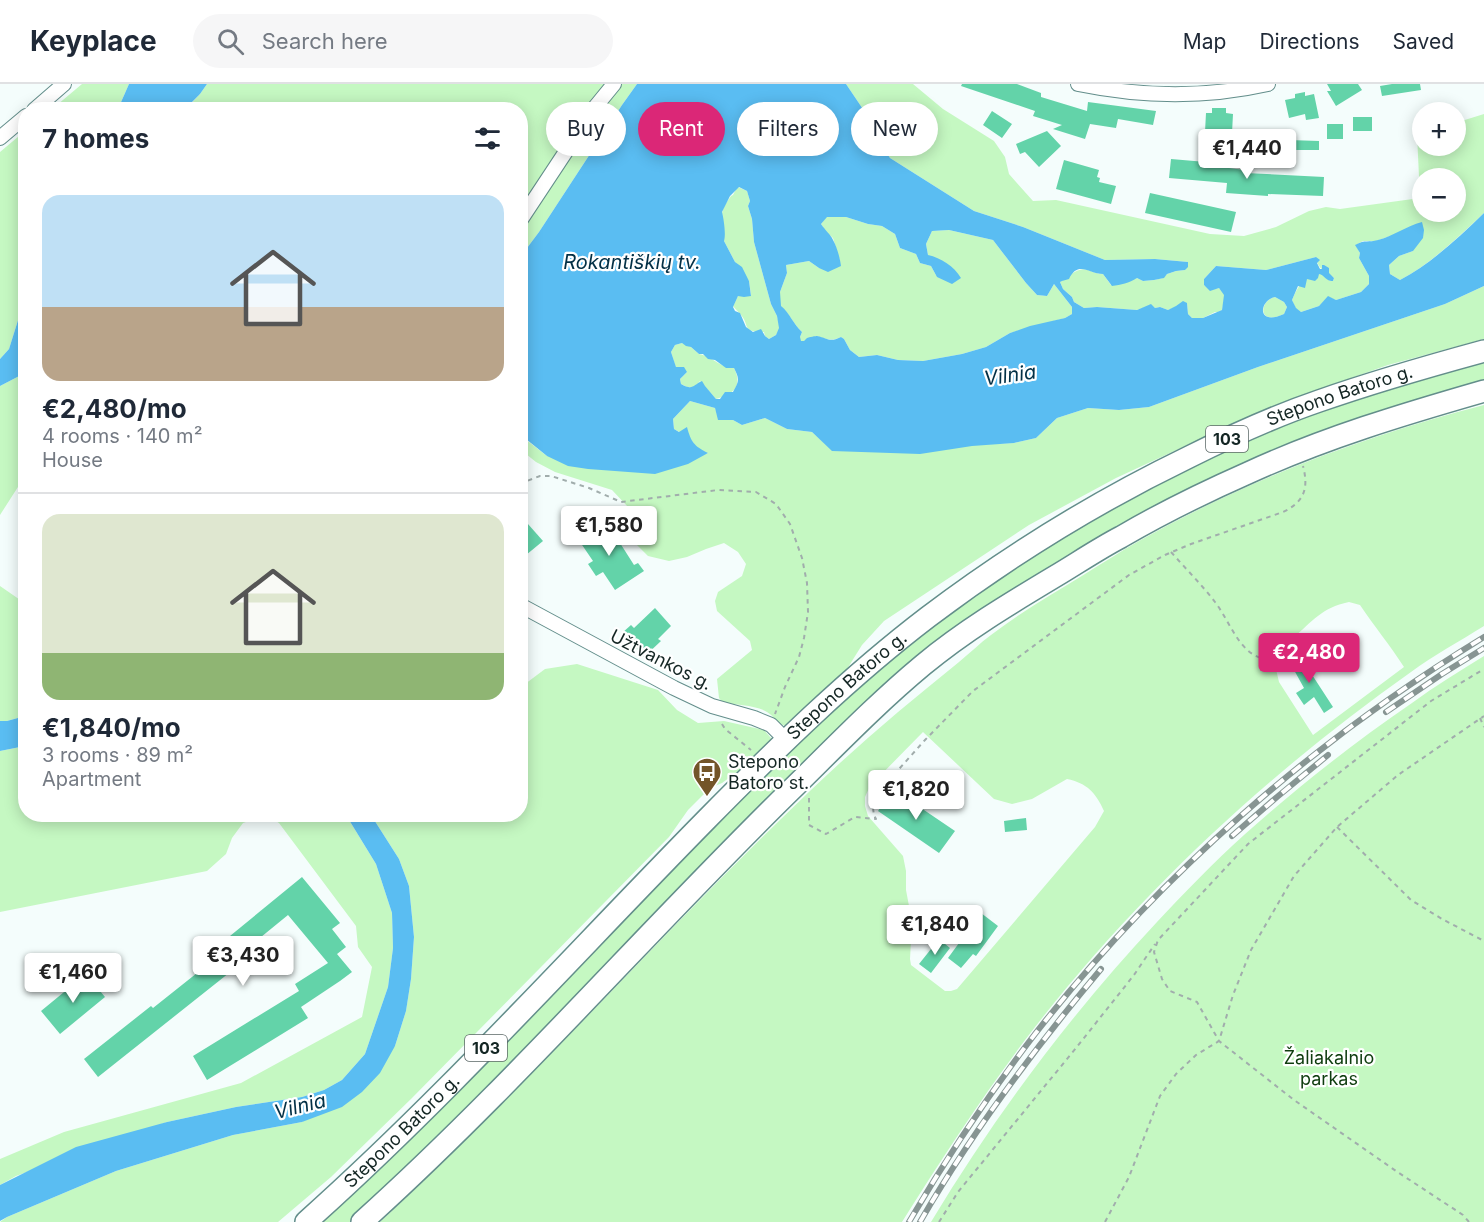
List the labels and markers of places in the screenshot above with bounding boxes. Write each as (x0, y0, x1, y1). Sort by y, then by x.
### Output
pin: €1,440 (1198, 129, 1296, 180)
pin: €1,580 (560, 506, 658, 557)
pin: €2,480 (1260, 633, 1358, 684)
place label: Stepono Batoro st. (728, 751, 809, 793)
bus stop icon: Stepono Batoro st. (691, 756, 723, 798)
pin: €1,820 (867, 770, 965, 821)
pin: €1,840 (886, 905, 984, 956)
pin: €3,430 (194, 936, 292, 987)
pin: €1,460 (24, 953, 122, 1004)

